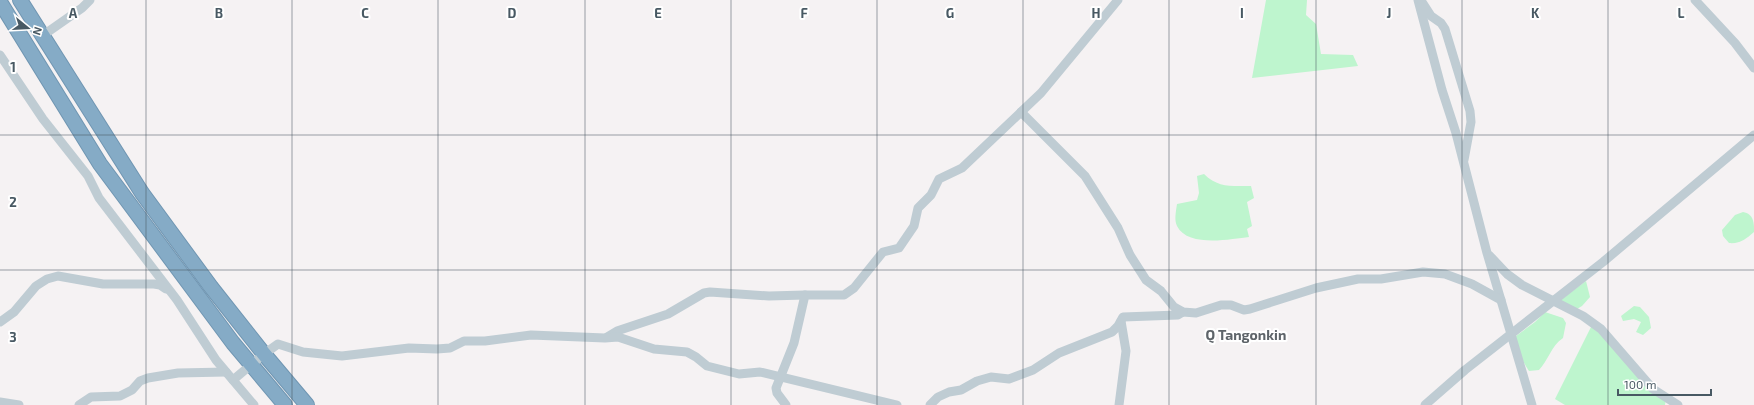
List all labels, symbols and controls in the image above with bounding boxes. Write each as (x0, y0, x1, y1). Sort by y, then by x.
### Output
text: A (69, 5, 78, 21)
text: B (215, 5, 223, 21)
text: C (361, 5, 369, 21)
text: D (508, 5, 517, 21)
text: E (654, 5, 662, 21)
text: F (800, 5, 808, 21)
text: G (946, 5, 954, 21)
text: H (1092, 5, 1101, 21)
text: I (1240, 5, 1244, 21)
text: J (1387, 5, 1391, 21)
text: K (1531, 5, 1540, 21)
text: L (1678, 5, 1685, 21)
north arrow (8, 8, 48, 48)
text: N (31, 25, 45, 37)
text: 1 (10, 59, 16, 75)
text: 2 (9, 194, 17, 210)
district label: Q Tangonkin (1206, 326, 1286, 344)
text: 3 (9, 329, 17, 345)
scale bar (1618, 371, 1711, 397)
text: 100 m (1624, 377, 1656, 391)

